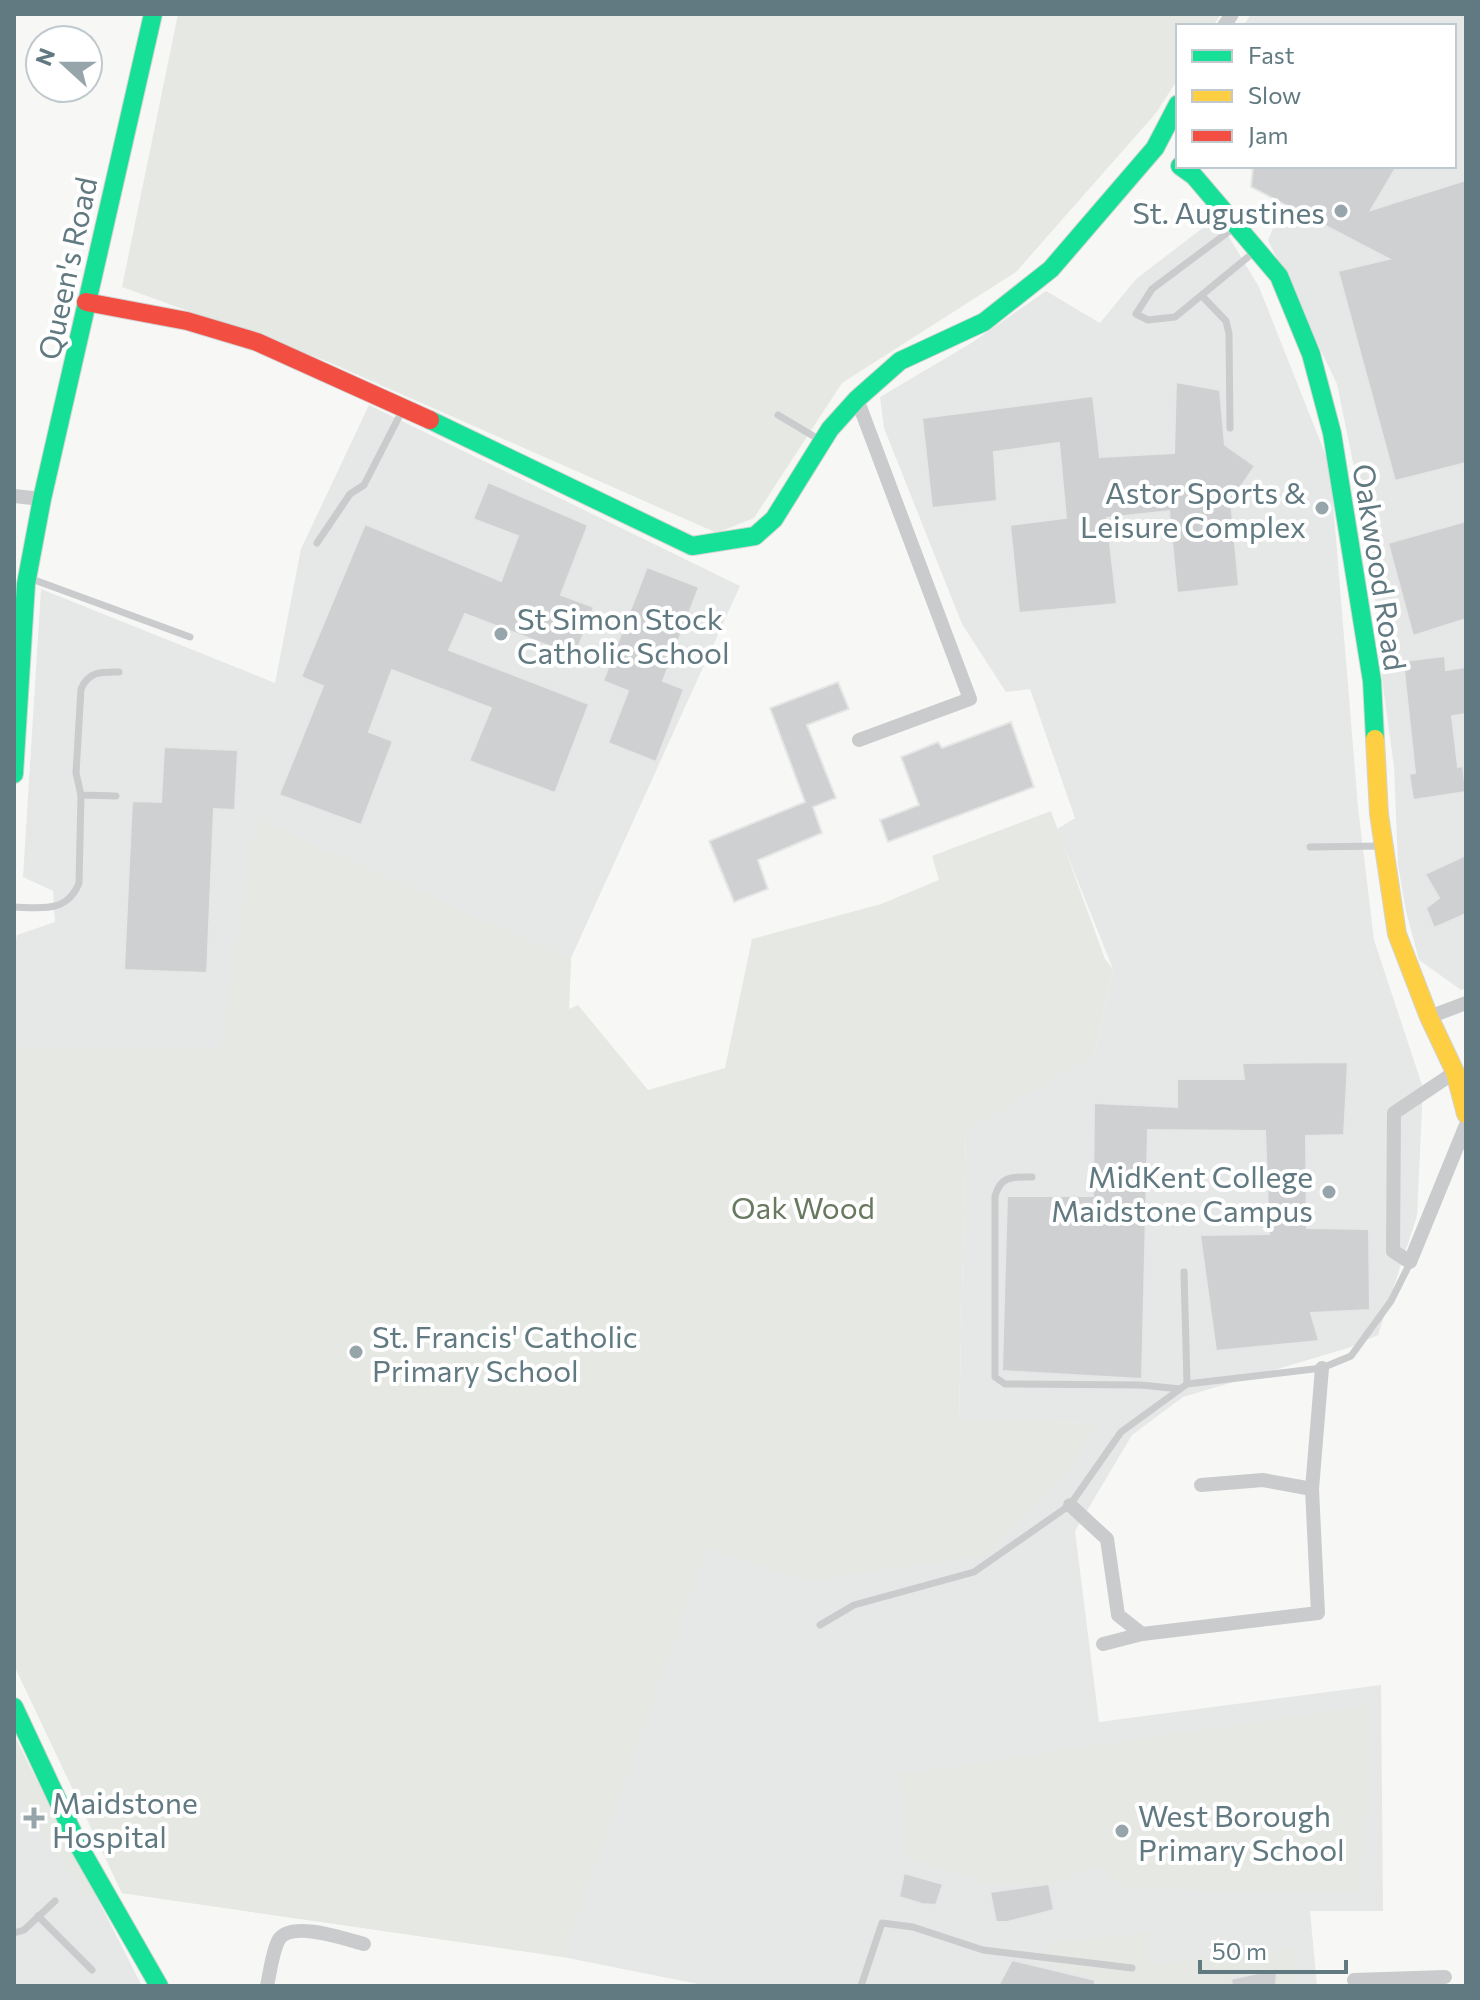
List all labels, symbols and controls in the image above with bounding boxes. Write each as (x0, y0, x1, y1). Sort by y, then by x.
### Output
north arrow (24, 24, 104, 104)
legend (1176, 24, 1456, 168)
text: Fast (1248, 40, 1295, 69)
text: N (29, 44, 60, 69)
text: Slow (1248, 80, 1301, 109)
text: Jam (1248, 120, 1288, 149)
street label: Queen's Road (29, 173, 103, 363)
place label: St. Augustines (1132, 193, 1325, 230)
marker: St. Augustines (1332, 202, 1350, 220)
street label: Oakwood Road (1346, 461, 1416, 673)
place label: Astor Sports & Leisure Complex (1080, 473, 1306, 544)
marker: Astor Sports & Leisure Complex (1313, 499, 1331, 517)
place label: St Simon Stock Catholic School (517, 599, 730, 670)
marker: St Simon Stock Catholic School (492, 625, 510, 643)
place label: MidKent College Maidstone Campus (1051, 1157, 1313, 1228)
marker: MidKent College Maidstone Campus (1320, 1183, 1338, 1201)
park label: Oak Wood (731, 1188, 875, 1225)
place label: St. Francis' Catholic Primary School (372, 1317, 638, 1388)
marker: St. Francis' Catholic Primary School (347, 1343, 365, 1361)
place label: Maidstone Hospital (52, 1783, 198, 1854)
place label: West Borough Primary School (1138, 1796, 1345, 1867)
marker: Maidstone Hospital (23, 1807, 45, 1829)
marker: West Borough Primary School (1113, 1822, 1131, 1840)
scale bar (1200, 1924, 1346, 1974)
text: 50 m (1212, 1936, 1267, 1965)

